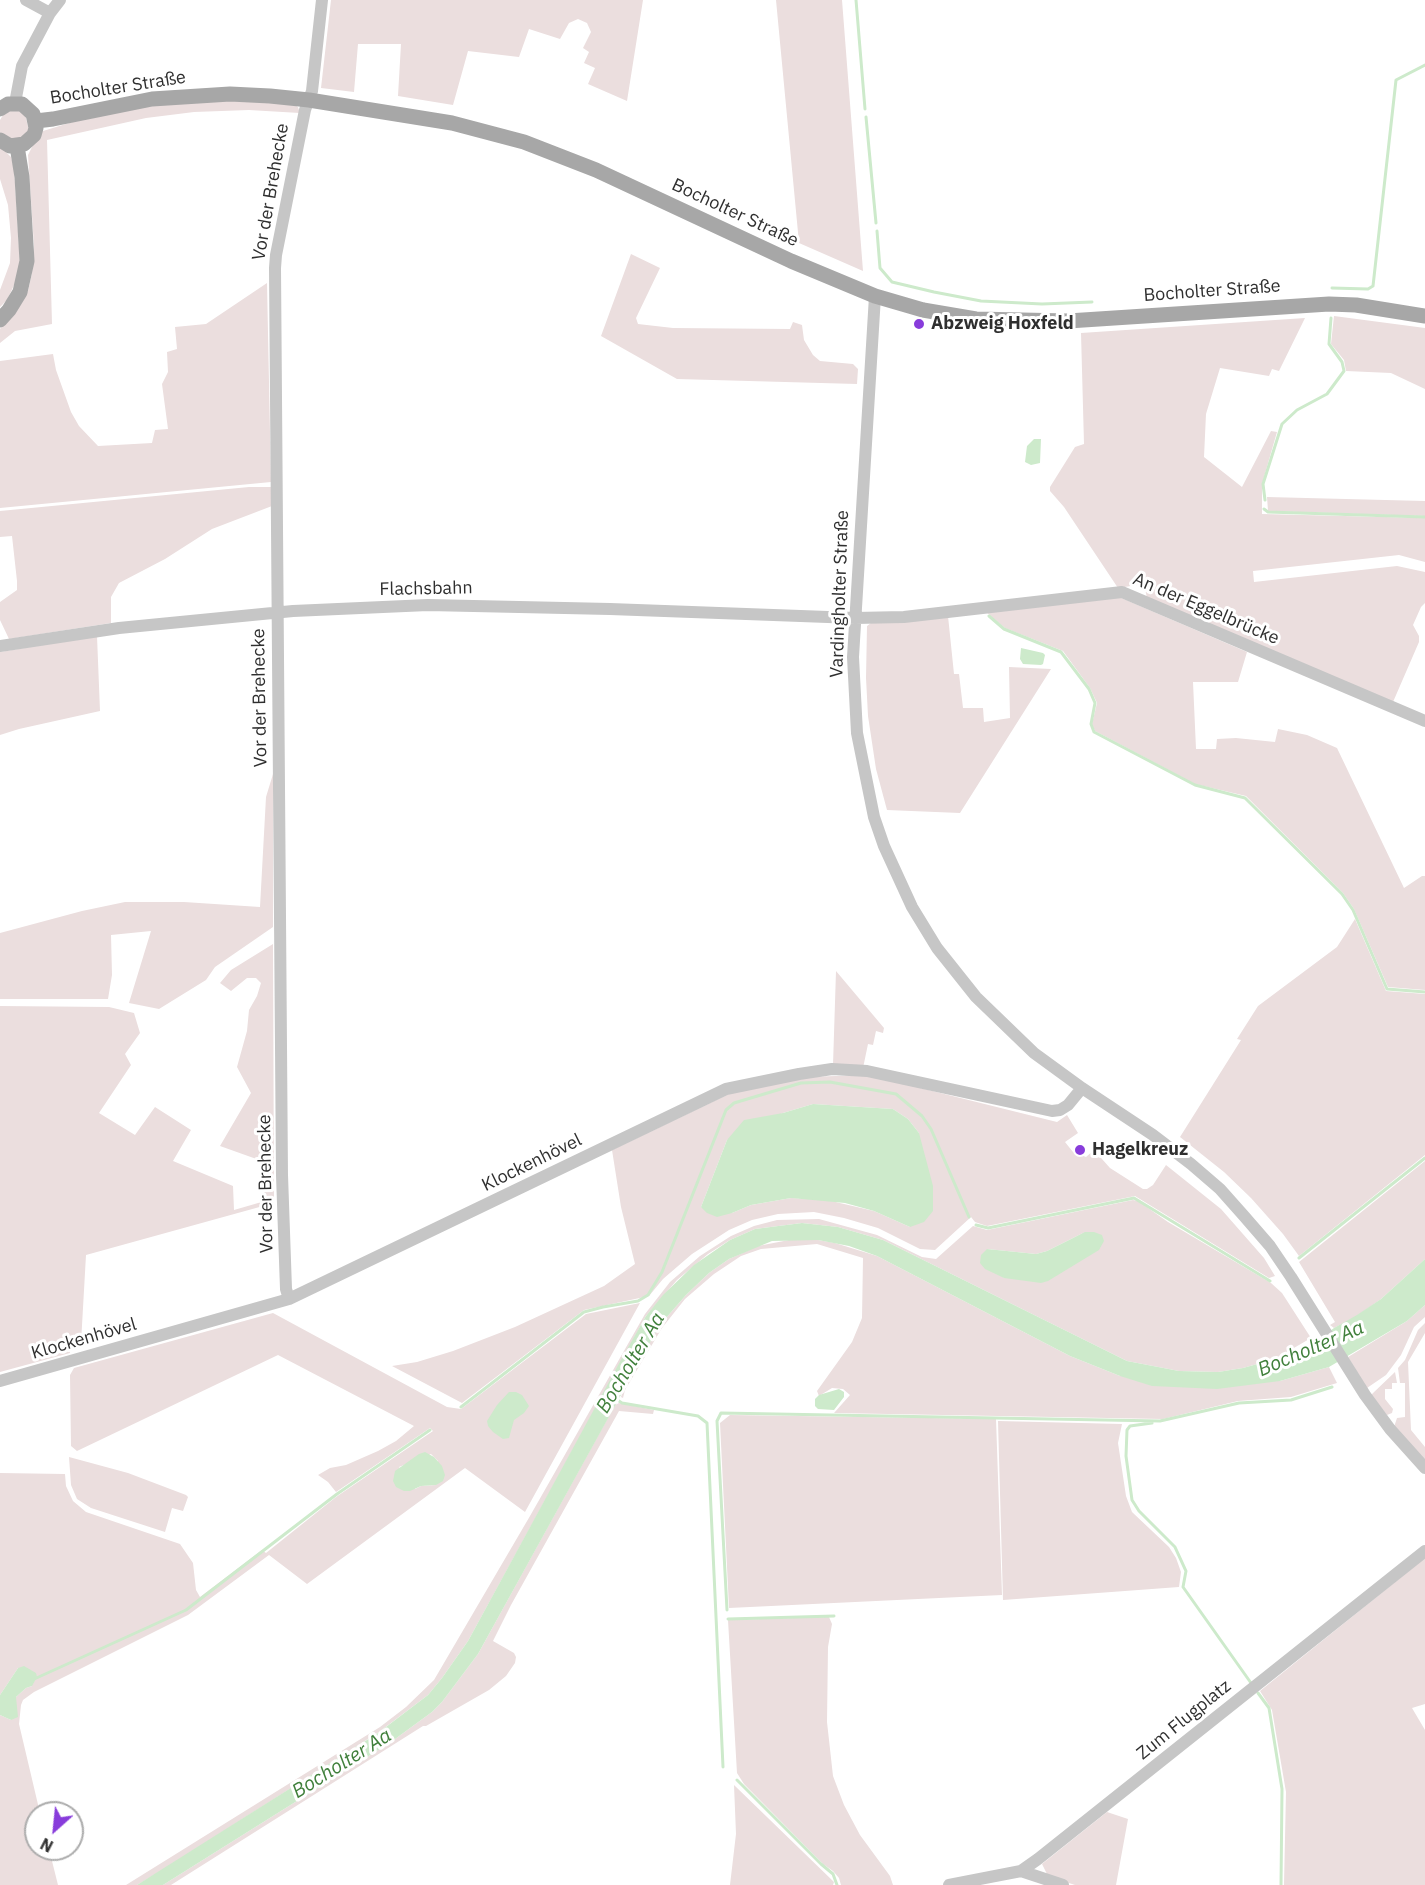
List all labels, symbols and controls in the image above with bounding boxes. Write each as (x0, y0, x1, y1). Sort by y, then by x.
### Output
street label: Bocholter Straße (49, 67, 187, 109)
street label: Vor der Brehecke (248, 122, 294, 262)
street label: Bocholter Straße (668, 174, 802, 252)
street label: Bocholter Straße (1143, 275, 1281, 307)
place label: Abzweig Hoxfeld (931, 313, 1074, 335)
marker: Abzweig Hoxfeld (912, 317, 926, 331)
street label: Vardingholter Straße (826, 510, 854, 678)
street label: An der Eggelbrücke (1130, 568, 1282, 650)
street label: Flachsbahn (379, 577, 473, 601)
street label: Vor der Brehecke (248, 628, 272, 768)
street label: Vor der Brehecke (254, 1114, 278, 1254)
street label: Klockenhövel (479, 1130, 585, 1196)
place label: Hagelkreuz (1092, 1139, 1188, 1161)
marker: Hagelkreuz (1073, 1143, 1087, 1157)
water label: Bocholter Aa (592, 1308, 670, 1418)
street label: Klockenhövel (29, 1314, 139, 1364)
water label: Bocholter Aa (1254, 1316, 1368, 1382)
street label: Zum Flugplatz (1133, 1675, 1235, 1765)
water label: Bocholter Aa (288, 1724, 396, 1804)
north arrow (24, 1801, 84, 1861)
text: N (37, 1834, 56, 1857)

